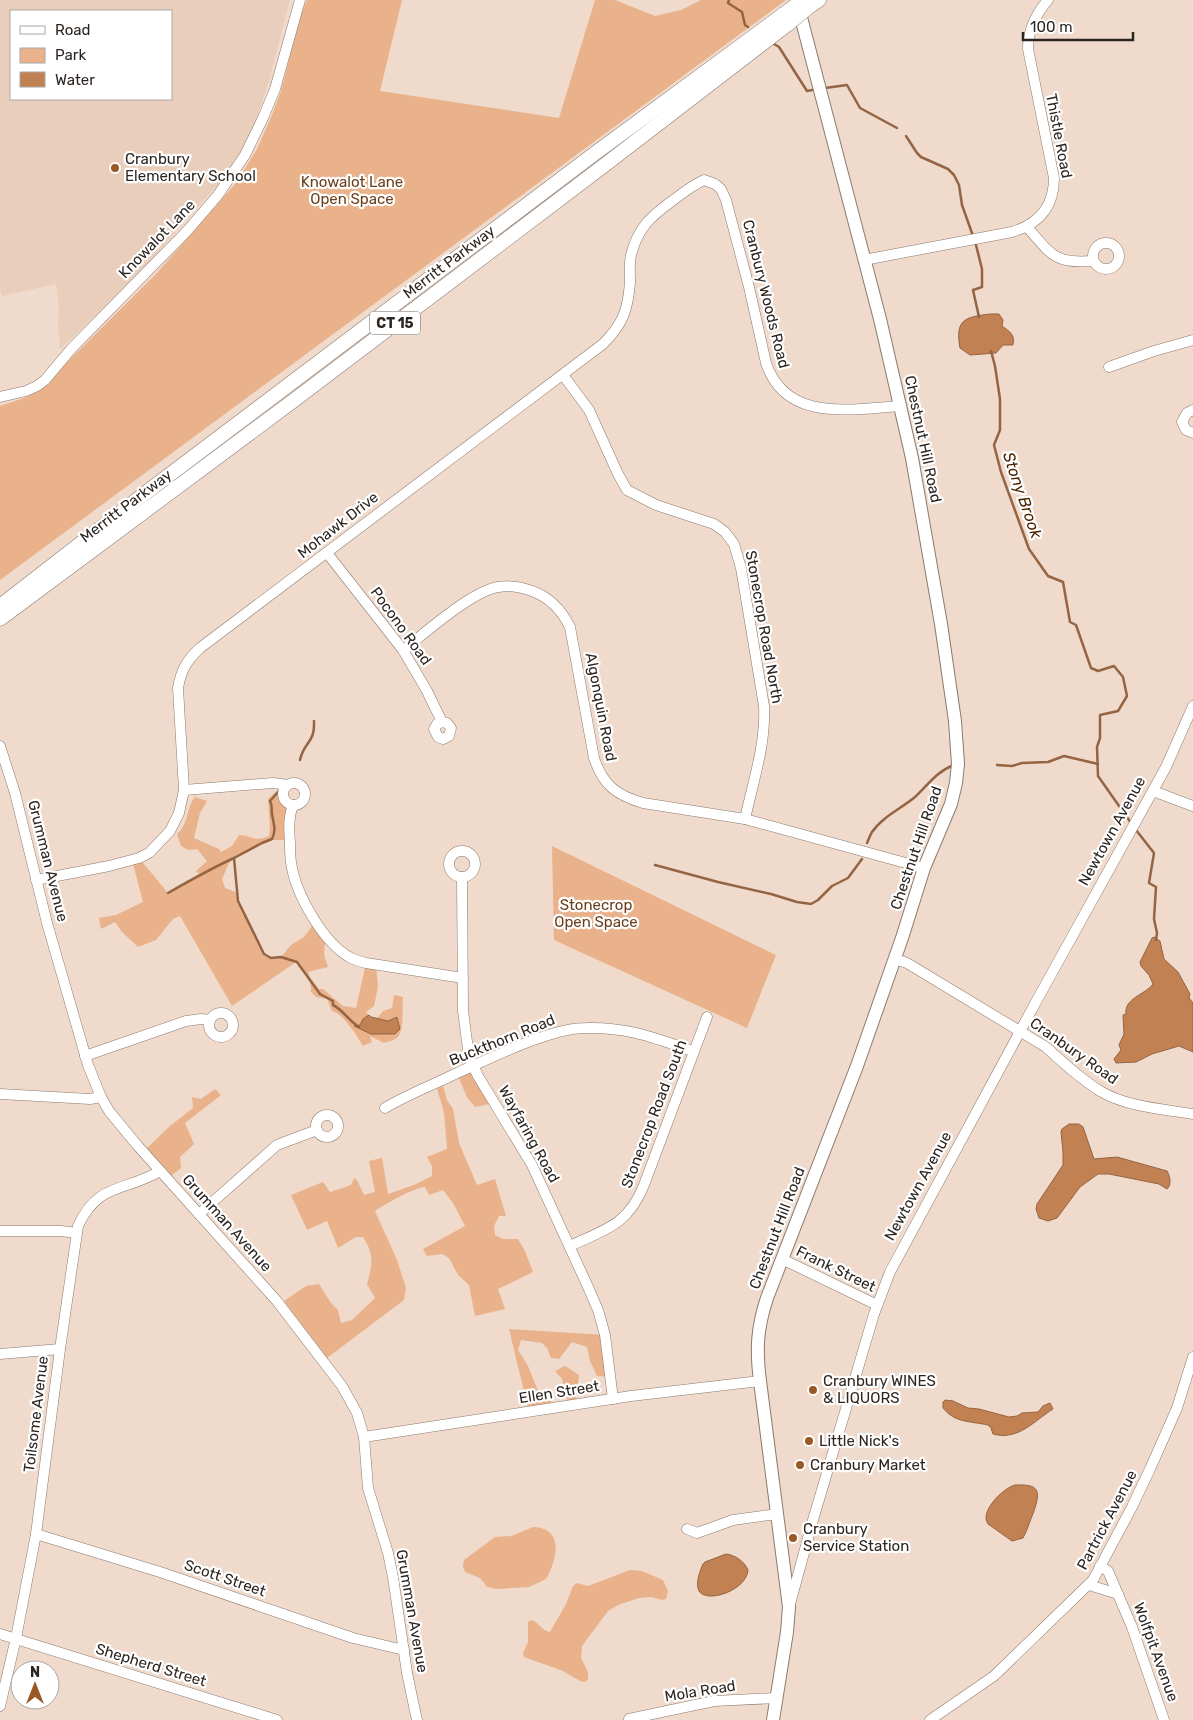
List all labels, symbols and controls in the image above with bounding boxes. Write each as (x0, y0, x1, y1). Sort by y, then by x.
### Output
legend (10, 10, 172, 100)
scale bar (1023, 10, 1133, 42)
text: 100 m (1030, 18, 1072, 36)
text: Road (55, 21, 91, 39)
text: Park (55, 46, 86, 64)
text: Water (55, 71, 95, 89)
street label: Thistle Road (1042, 92, 1076, 180)
place label: Cranbury Elementary School (125, 150, 256, 185)
marker: Cranbury Elementary School (109, 162, 121, 174)
park label: Knowalot Lane Open Space (301, 173, 403, 208)
street label: Knowalot Lane (115, 196, 199, 282)
street label: Cranbury Woods Road (739, 218, 793, 370)
street label: Merritt Parkway (400, 222, 498, 302)
road number: CT 15 (370, 312, 420, 334)
street label: Chestnut Hill Road (901, 374, 945, 504)
water label: Stony Brook (999, 449, 1046, 542)
street label: Merritt Parkway (77, 466, 175, 546)
street label: Mohawk Drive (294, 488, 382, 562)
street label: Stonecrop Road North (742, 549, 786, 705)
street label: Pocono Road (367, 584, 435, 668)
street label: Algonquin Road (582, 651, 620, 763)
street label: Newtown Avenue (1075, 773, 1149, 889)
street label: Chestnut Hill Road (886, 784, 946, 912)
street label: Grumman Avenue (24, 798, 72, 924)
park label: Stonecrop Open Space (554, 896, 638, 931)
street label: Buckthorn Road (446, 1011, 558, 1069)
street label: Cranbury Road (1026, 1014, 1122, 1088)
street label: Stonecrop Road South (617, 1037, 691, 1191)
street label: Wayfaring Road (495, 1082, 563, 1186)
street label: Newtown Avenue (881, 1128, 955, 1244)
street label: Chestnut Hill Road (745, 1164, 809, 1292)
street label: Grumman Avenue (179, 1171, 275, 1275)
street label: Frank Street (793, 1242, 879, 1296)
street label: Toilsome Avenue (20, 1355, 52, 1473)
place label: Cranbury WINES & LIQUORS (823, 1372, 936, 1407)
street label: Ellen Street (518, 1377, 600, 1407)
marker: Cranbury WINES & LIQUORS (807, 1384, 819, 1396)
place label: Little Nick's (819, 1432, 900, 1450)
marker: Little Nick's (803, 1435, 815, 1447)
place label: Cranbury Market (810, 1456, 926, 1474)
marker: Cranbury Market (794, 1459, 806, 1471)
street label: Partrick Avenue (1073, 1467, 1141, 1573)
place label: Cranbury Service Station (803, 1520, 909, 1555)
marker: Cranbury Service Station (787, 1532, 799, 1544)
street label: Grumman Avenue (392, 1548, 432, 1674)
street label: Scott Street (182, 1556, 268, 1600)
street label: Wolfpit Avenue (1130, 1600, 1182, 1704)
street label: Shepherd Street (93, 1640, 209, 1690)
north arrow (10, 1660, 60, 1710)
text: N (30, 1664, 40, 1681)
street label: Mola Road (663, 1677, 737, 1705)

